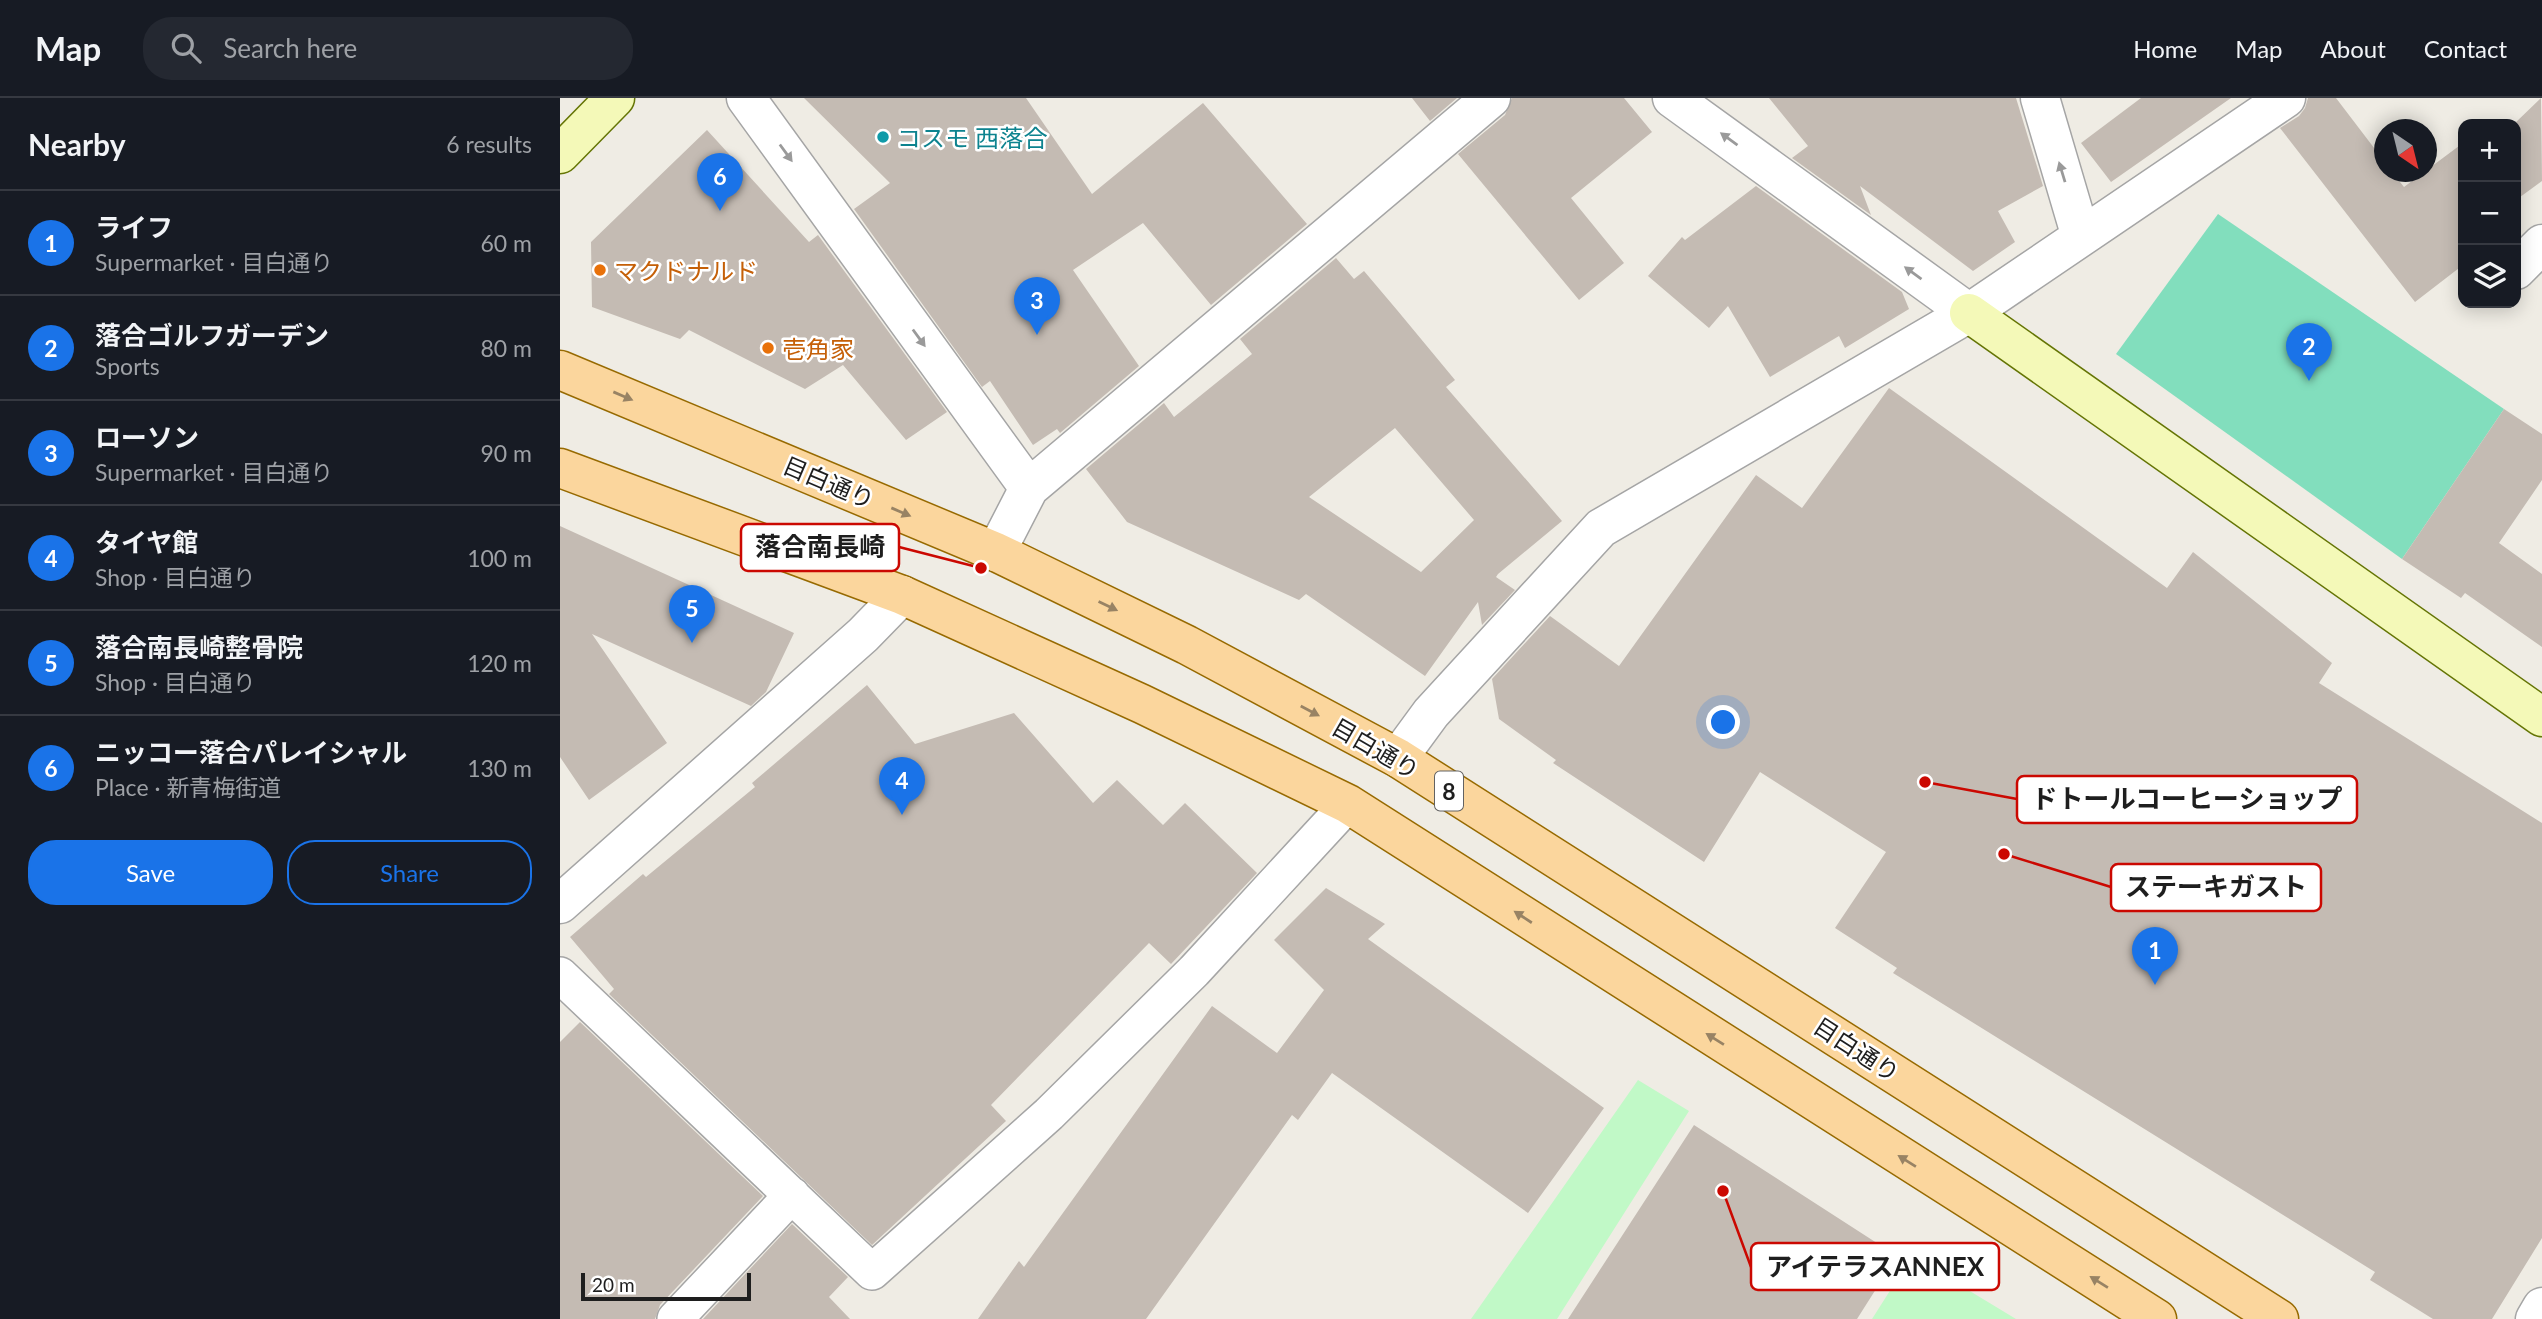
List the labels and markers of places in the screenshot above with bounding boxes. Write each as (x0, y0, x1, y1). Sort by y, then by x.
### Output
place label: コスモ 西落合 (897, 123, 1047, 152)
marker: コスモ 西落合 (875, 129, 891, 145)
pin: 6 (697, 153, 743, 211)
place label: マクドナルド (614, 256, 758, 285)
marker: マクドナルド (592, 262, 608, 278)
pin: 3 (1014, 277, 1060, 335)
pin: 2 (2286, 323, 2332, 381)
place label: 壱角家 (782, 334, 854, 363)
marker: 壱角家 (760, 340, 776, 356)
callout: 落合南長崎 (741, 524, 899, 571)
pin: 5 (669, 585, 715, 643)
pin: 4 (879, 757, 925, 815)
callout: ドトールコーヒーショップ (2017, 776, 2357, 823)
callout: ステーキガスト (2111, 864, 2321, 911)
pin: 1 (2132, 927, 2178, 985)
callout: アイテラスANNEX (1751, 1243, 1999, 1290)

